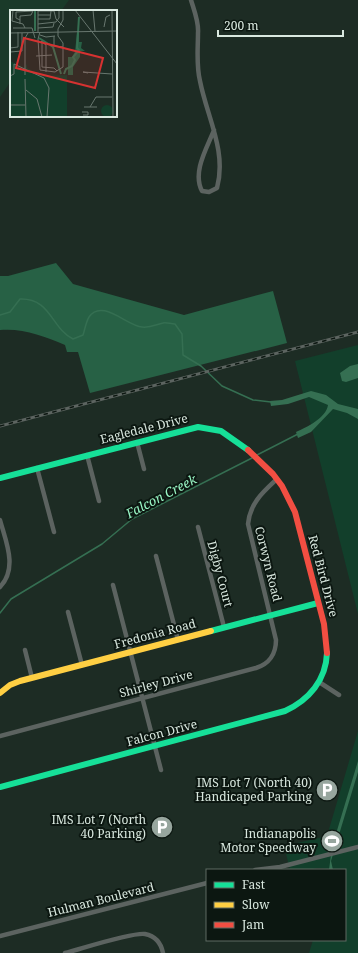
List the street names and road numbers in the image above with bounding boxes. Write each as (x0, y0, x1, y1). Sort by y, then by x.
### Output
street label: Eagledale Drive (98, 409, 190, 448)
street label: Corwyn Road (251, 525, 286, 604)
street label: Red Bird Drive (304, 533, 343, 619)
street label: Digby Court (203, 539, 237, 609)
street label: Fredonia Road (112, 614, 198, 653)
street label: Shirley Drive (117, 666, 194, 701)
street label: Falcon Drive (125, 715, 199, 750)
street label: Hulman Boulevard (46, 878, 156, 921)

